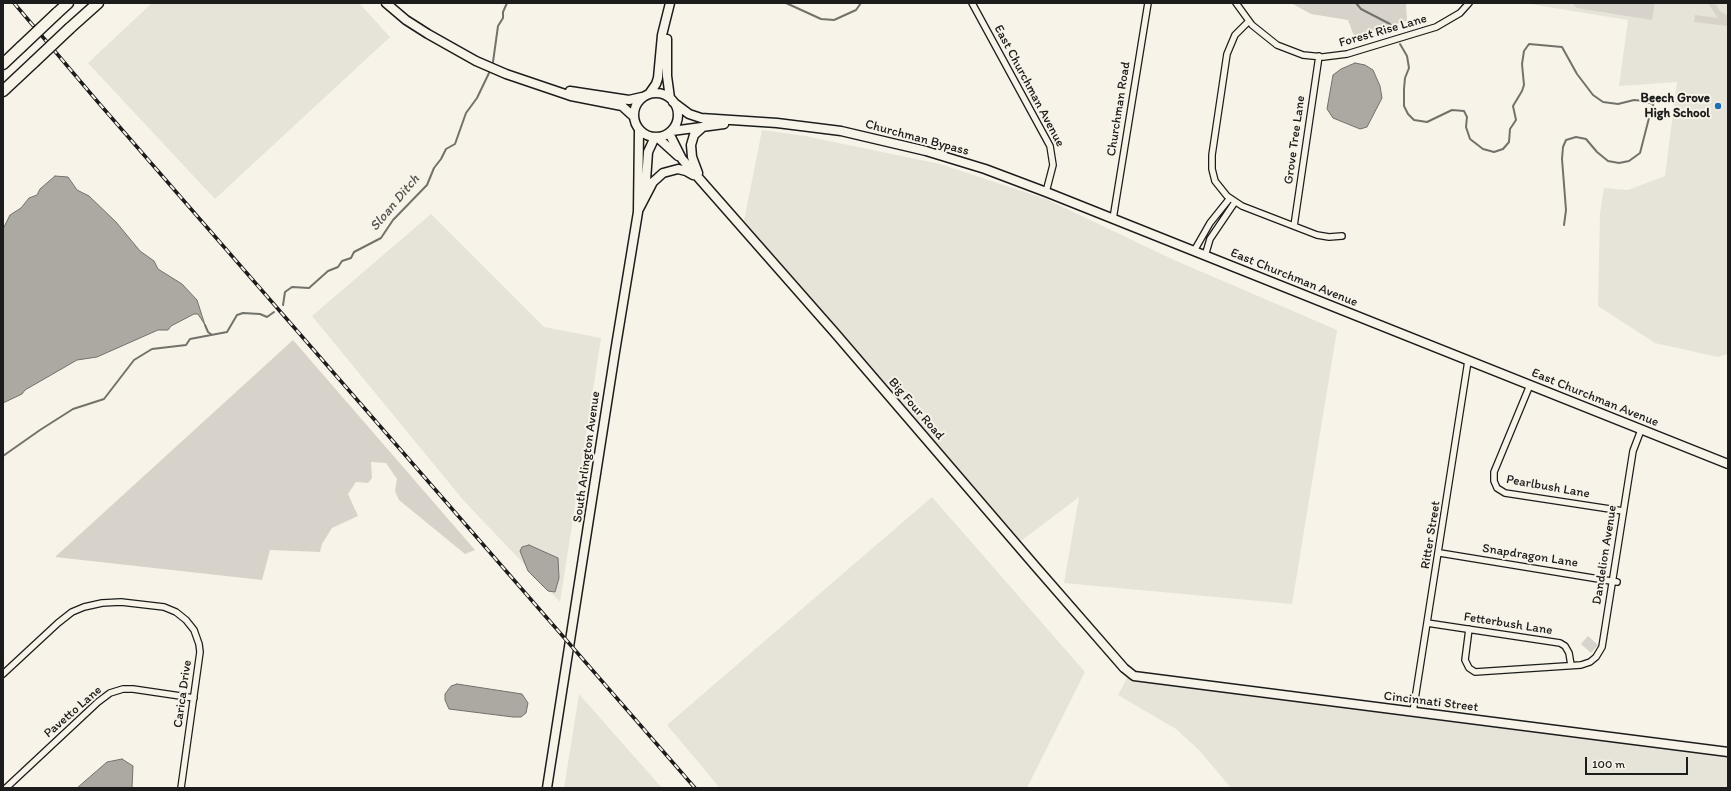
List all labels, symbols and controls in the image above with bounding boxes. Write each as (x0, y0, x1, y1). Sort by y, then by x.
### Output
street label: Forest Rise Lane (1337, 11, 1429, 51)
street label: East Churchman Avenue (990, 22, 1068, 150)
street label: Churchman Road (1104, 61, 1134, 157)
place label: Beech Grove High School (1641, 91, 1710, 122)
street label: Grove Tree Lane (1281, 95, 1309, 185)
marker: Beech Grove High School (1713, 101, 1723, 111)
street label: Churchman Bypass (863, 117, 971, 159)
water label: Sloan Ditch (367, 171, 423, 235)
street label: East Churchman Avenue (1228, 245, 1360, 311)
street label: East Churchman Avenue (1529, 365, 1661, 431)
street label: Big Four Road (885, 375, 947, 443)
street label: South Arlington Avenue (570, 390, 604, 524)
street label: Pearlbush Lane (1505, 472, 1591, 502)
street label: Ritter Street (1418, 500, 1444, 570)
street label: Dandelion Avenue (1589, 504, 1621, 606)
street label: Snapdragon Lane (1481, 541, 1579, 571)
street label: Fetterbush Lane (1463, 609, 1553, 639)
street label: Carica Drive (171, 659, 195, 729)
street label: Pavetto Lane (41, 683, 105, 741)
street label: Cincinnati Street (1383, 688, 1479, 716)
scale bar (1587, 749, 1690, 775)
text: 100 m (1592, 757, 1625, 771)

